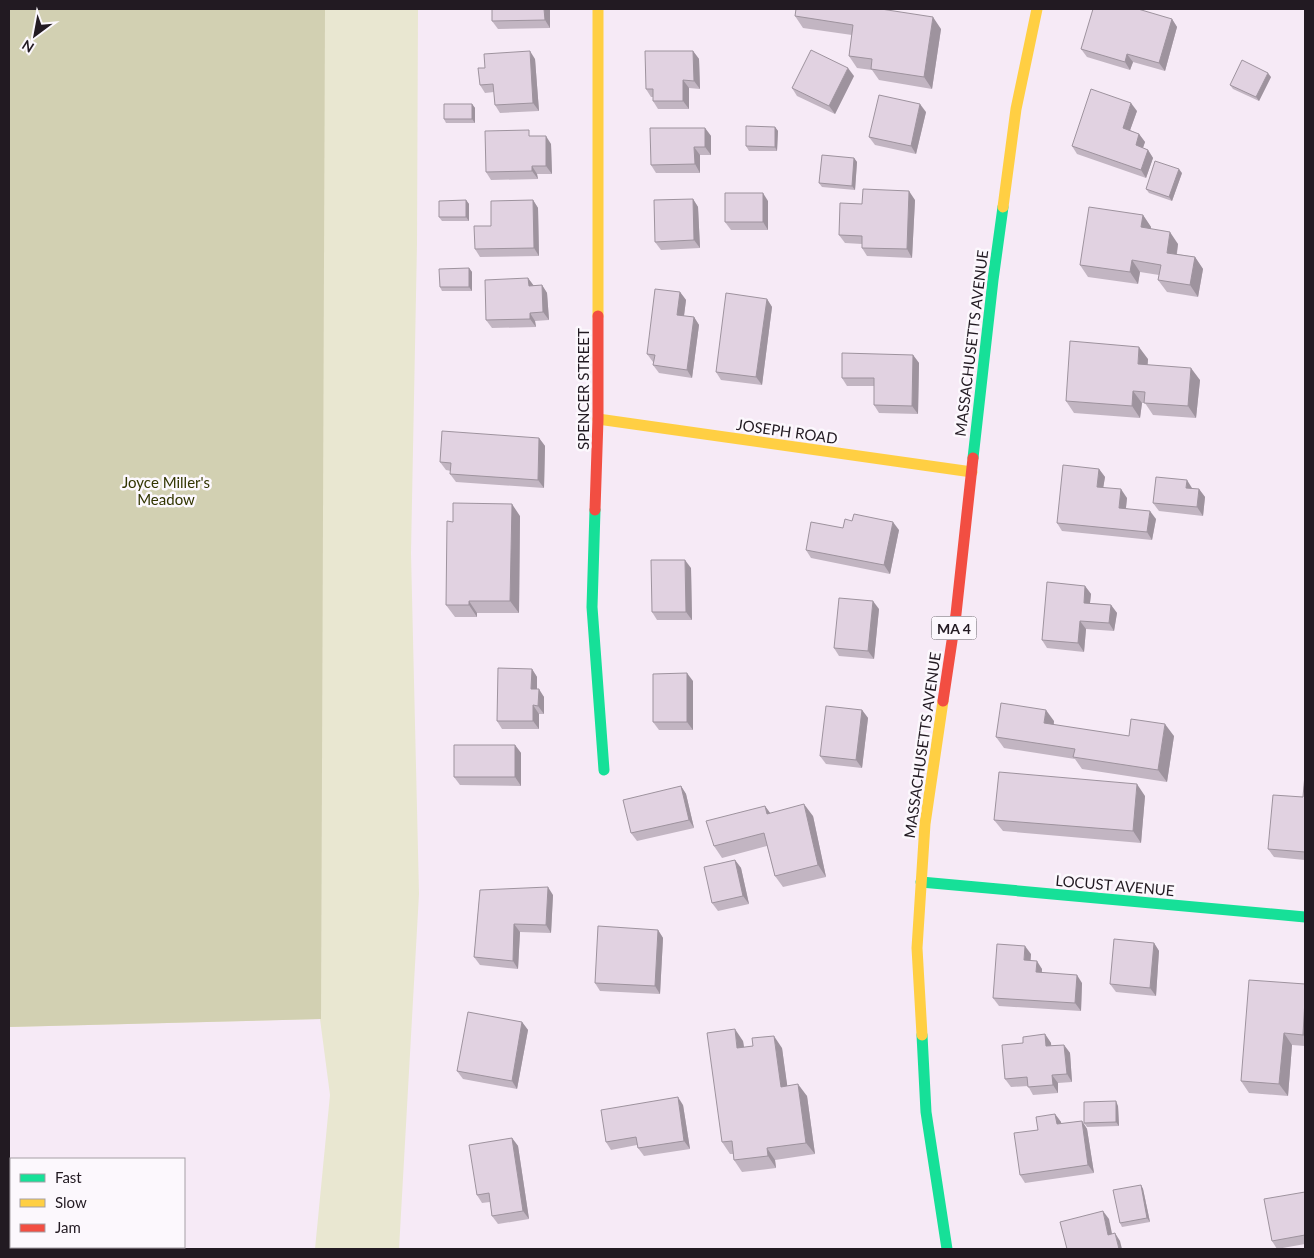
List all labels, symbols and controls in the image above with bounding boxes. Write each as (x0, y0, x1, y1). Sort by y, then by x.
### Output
north arrow (10, 10, 60, 60)
text: N (19, 36, 37, 57)
street label: MASSACHUSETTS AVENUE (951, 249, 991, 437)
street label: SPENCER STREET (574, 328, 592, 450)
street label: JOSEPH ROAD (735, 415, 839, 447)
park label: Joyce Miller's Meadow (122, 473, 210, 508)
road number: MA 4 (932, 616, 976, 640)
street label: MASSACHUSETTS AVENUE (900, 651, 944, 839)
street label: LOCUST AVENUE (1055, 871, 1175, 899)
legend (10, 1158, 185, 1248)
text: Fast (55, 1168, 82, 1186)
text: Slow (55, 1193, 87, 1211)
text: Jam (55, 1218, 81, 1236)

